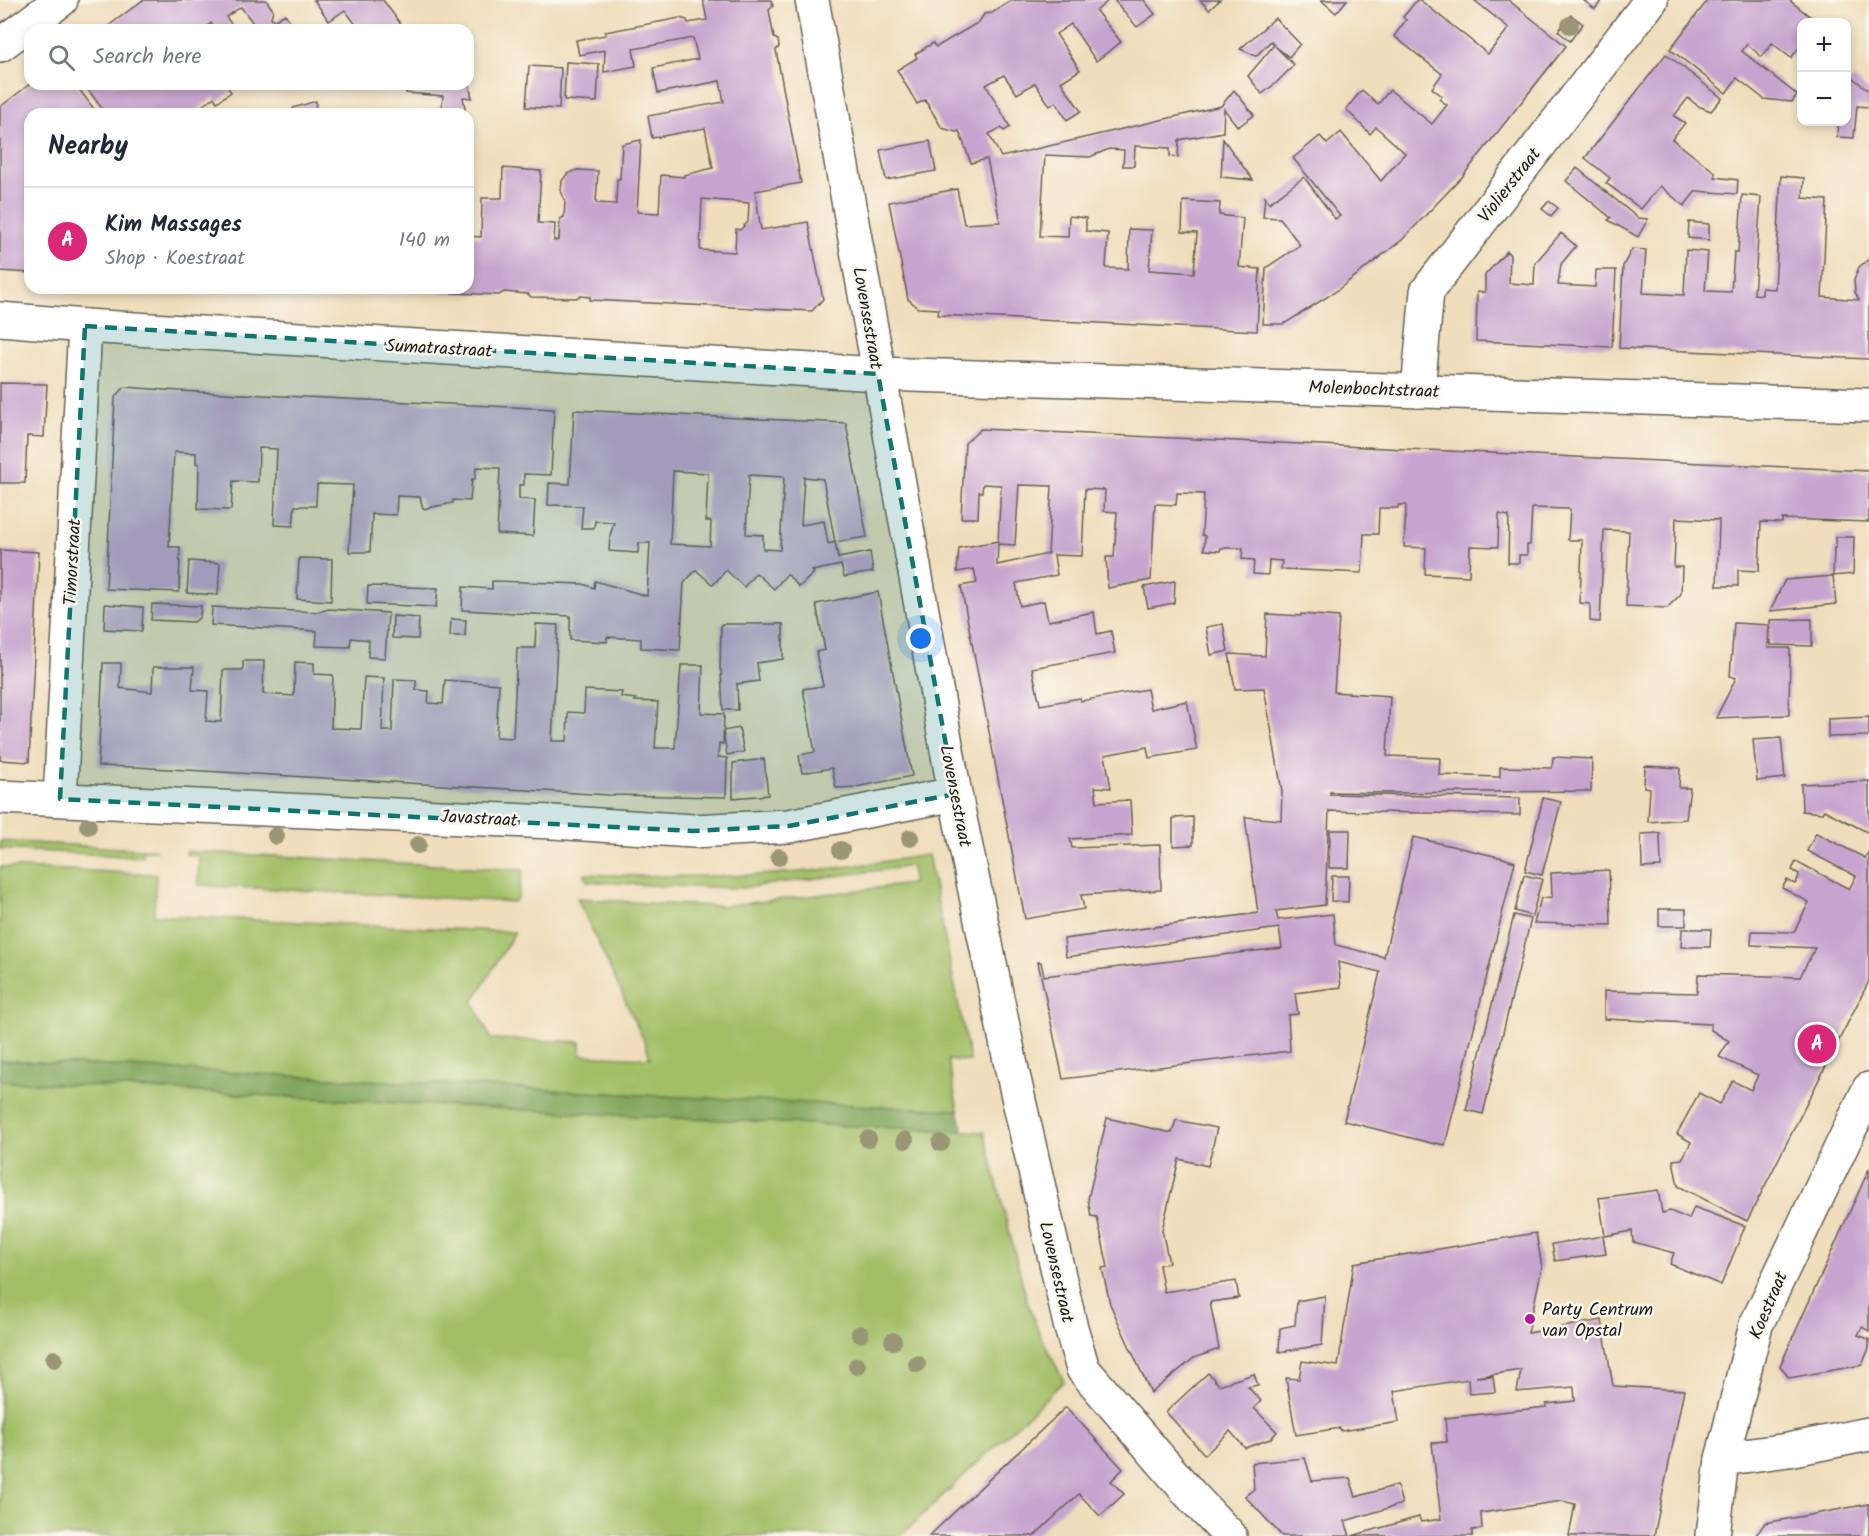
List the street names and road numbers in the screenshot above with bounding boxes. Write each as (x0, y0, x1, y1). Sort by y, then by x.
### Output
street label: Violierstraat (1471, 141, 1550, 230)
street label: Lovensestraat (843, 265, 890, 373)
street label: Sumatrastraat (385, 332, 494, 367)
street label: Molenbochtstraat (1308, 374, 1441, 407)
street label: Timorstraat (57, 517, 90, 606)
street label: Lovensestraat (930, 743, 979, 851)
street label: Javastraat (440, 803, 519, 836)
street label: Lovensestraat (1030, 1219, 1082, 1327)
street label: Koestraat (1742, 1266, 1797, 1344)

